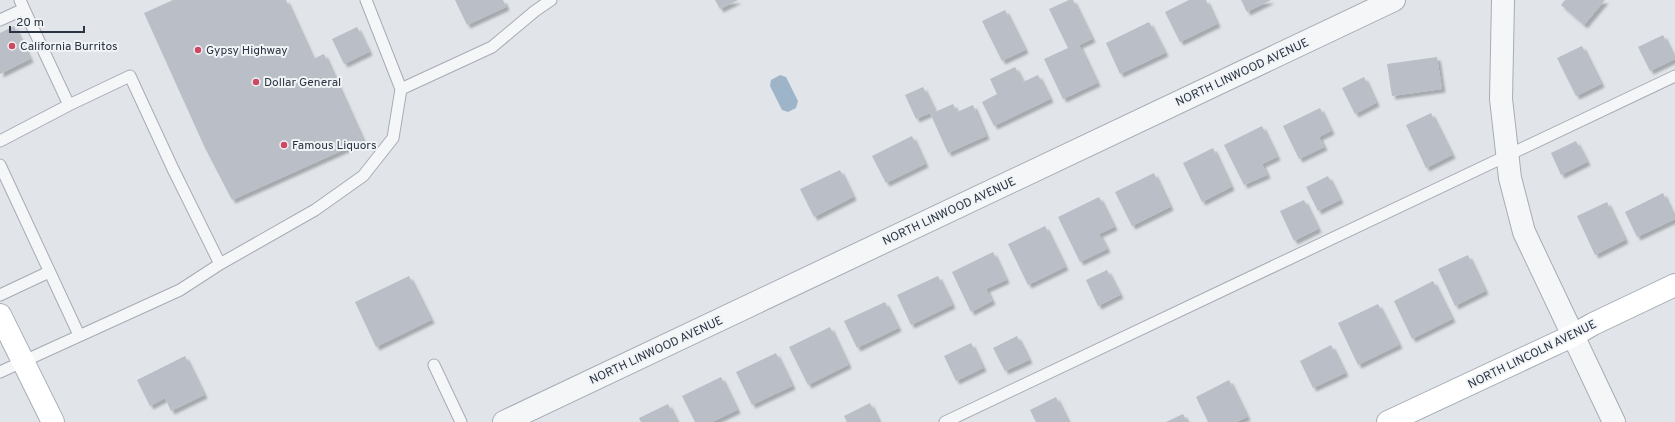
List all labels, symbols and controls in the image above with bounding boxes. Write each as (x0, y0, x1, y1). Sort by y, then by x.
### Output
scale bar (10, 8, 84, 34)
text: 20 m (16, 15, 44, 31)
street label: NORTH LINWOOD AVENUE (1173, 35, 1312, 111)
place label: California Burritos (20, 39, 118, 55)
marker: California Burritos (7, 41, 17, 51)
place label: Gypsy Highway (206, 43, 288, 59)
marker: Gypsy Highway (193, 45, 203, 55)
place label: Dollar General (264, 75, 341, 91)
marker: Dollar General (251, 77, 261, 87)
place label: Famous Liquors (292, 138, 377, 154)
marker: Famous Liquors (279, 140, 289, 150)
street label: NORTH LINWOOD AVENUE (880, 174, 1019, 250)
street label: NORTH LINWOOD AVENUE (587, 313, 726, 389)
street label: NORTH LINCOLN AVENUE (1466, 317, 1599, 393)

